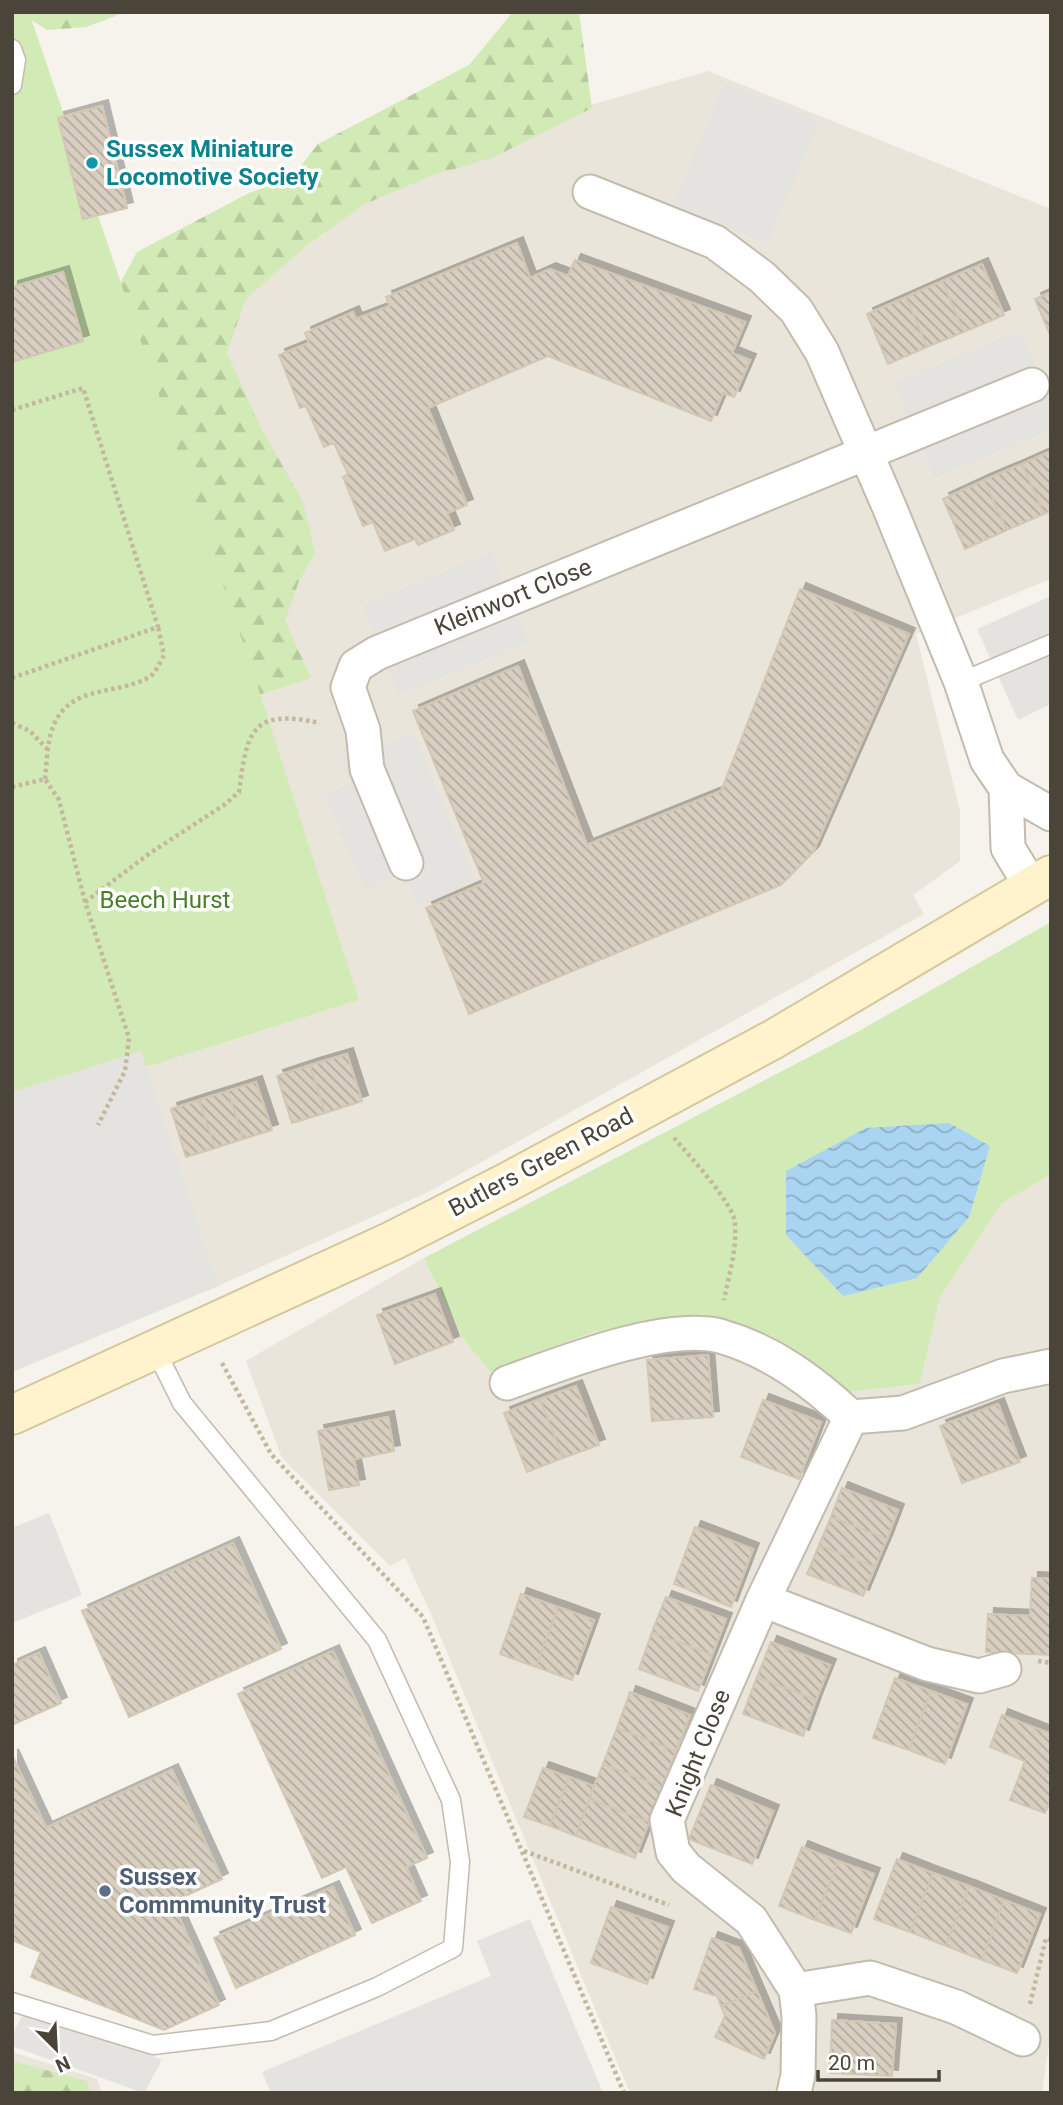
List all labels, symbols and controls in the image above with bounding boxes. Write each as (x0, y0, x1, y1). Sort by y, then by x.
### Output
place label: Sussex Miniature Locomotive Society (106, 135, 320, 191)
marker: Sussex Miniature Locomotive Society (84, 155, 100, 171)
street label: Kleinwort Close (430, 553, 596, 641)
park label: Beech Hurst (100, 886, 231, 914)
street label: Butlers Green Road (444, 1102, 638, 1222)
street label: Knight Close (660, 1685, 736, 1821)
place label: Sussex Commmunity Trust (119, 1863, 326, 1919)
marker: Sussex Commmunity Trust (97, 1883, 113, 1899)
north arrow (21, 2014, 91, 2084)
scale bar (818, 2038, 939, 2082)
text: N (52, 2051, 74, 2077)
text: 20 m (828, 2051, 875, 2075)

